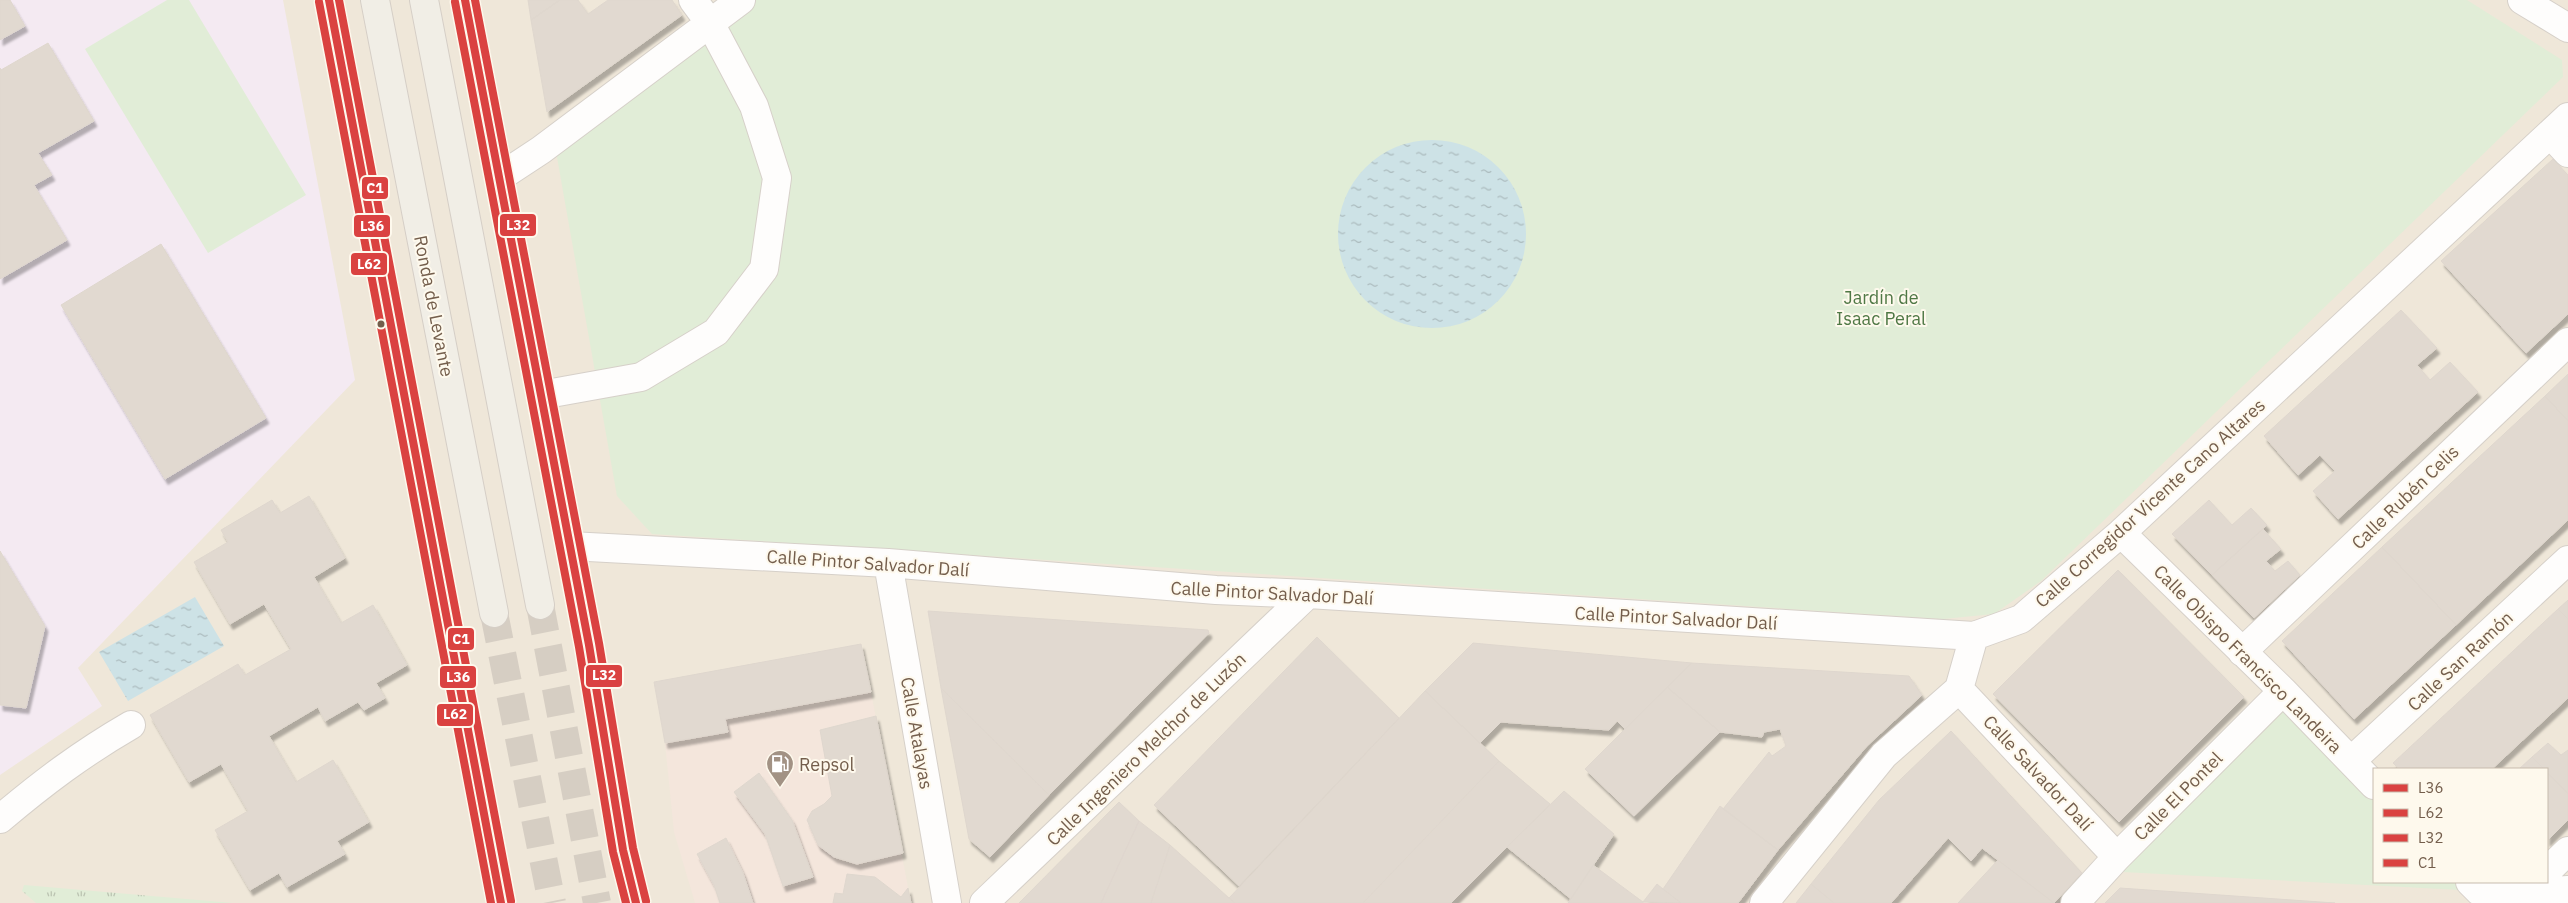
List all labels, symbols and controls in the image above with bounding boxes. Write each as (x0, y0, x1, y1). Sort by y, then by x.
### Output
line badge: C1 (361, 176, 389, 200)
text: C1 (366, 179, 384, 197)
line badge: L32 (499, 213, 537, 237)
line badge: L36 (353, 214, 391, 238)
text: L32 (506, 216, 530, 234)
text: L36 (360, 217, 384, 235)
street label: Ronda de Levante (409, 233, 459, 379)
line badge: L62 (350, 252, 388, 276)
text: L62 (357, 255, 381, 273)
park label: Jardín de Isaac Peral (1836, 286, 1926, 330)
unlabelled marker (376, 319, 386, 329)
street label: Calle Corregidor Vicente Cano Altares (2030, 393, 2270, 613)
street label: Calle Rubén Celis (2347, 440, 2463, 554)
street label: Calle Pintor Salvador Dalí (766, 544, 971, 582)
street label: Calle Obispo Francisco Landeira (2149, 560, 2347, 758)
street label: Calle Pintor Salvador Dalí (1170, 576, 1374, 610)
street label: Calle Pintor Salvador Dalí (1574, 601, 1778, 635)
street label: Calle San Ramón (2402, 606, 2518, 716)
line badge: C1 (447, 627, 475, 651)
text: C1 (452, 630, 470, 648)
street label: Calle Ingeniero Melchor de Luzón (1041, 647, 1251, 851)
line badge: L32 (585, 664, 623, 688)
line badge: L36 (439, 665, 477, 689)
text: L32 (592, 666, 616, 684)
text: L36 (446, 668, 470, 686)
street label: Calle Atalayas (896, 675, 938, 791)
line badge: L62 (436, 703, 474, 727)
text: L62 (443, 705, 467, 723)
street label: Calle Salvador Dalí (1978, 710, 2098, 836)
street label: Calle El Pontel (2129, 747, 2227, 845)
fuel station icon: Repsol (765, 749, 795, 788)
place label: Repsol (799, 753, 854, 776)
legend (2373, 768, 2548, 883)
text: L36 (2418, 778, 2444, 797)
text: L62 (2418, 803, 2444, 822)
text: L32 (2418, 828, 2444, 847)
text: C1 (2418, 853, 2436, 872)

